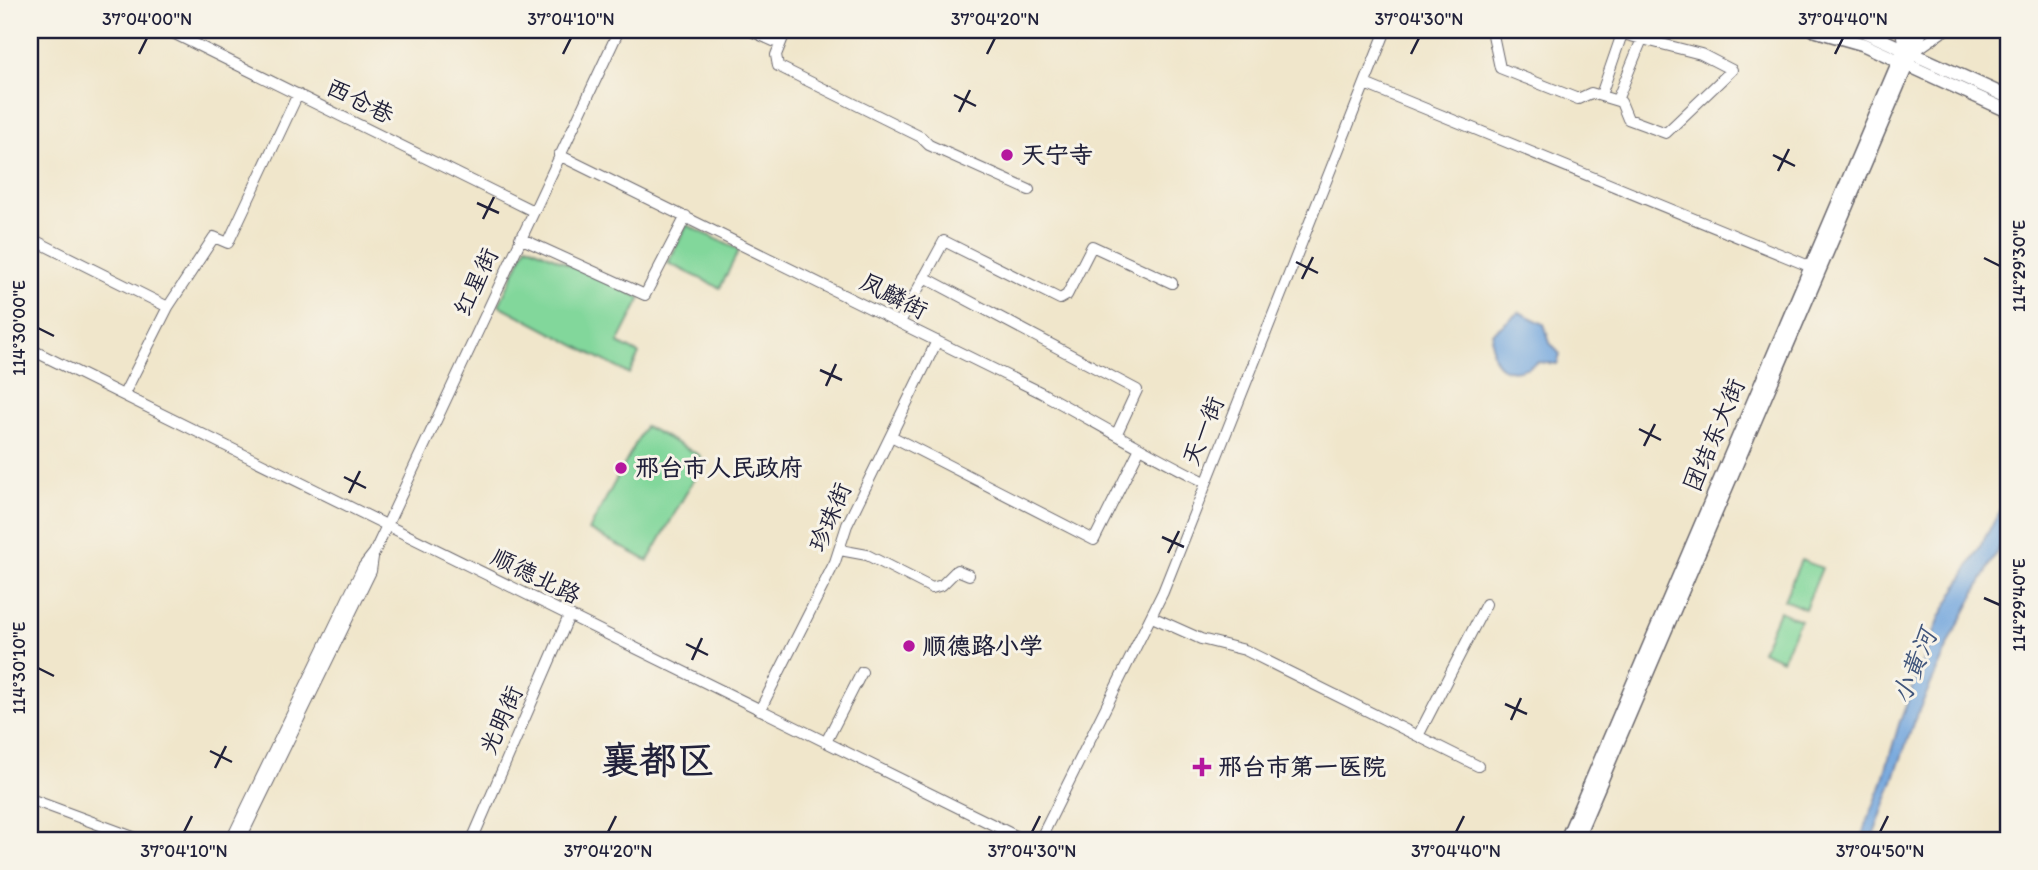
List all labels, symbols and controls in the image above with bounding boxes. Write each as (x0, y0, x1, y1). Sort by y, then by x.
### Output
text: 37°04'00"N (102, 8, 192, 30)
text: 37°04'10"N (527, 8, 615, 30)
text: 37°04'20"N (951, 8, 1039, 30)
text: 37°04'30"N (1375, 8, 1463, 30)
text: 37°04'40"N (1798, 8, 1888, 30)
street label: 西仓巷 (322, 72, 399, 129)
place label: 天宁寺 (1021, 140, 1093, 169)
marker: 天宁寺 (999, 147, 1015, 163)
text: 114°29'30"E (2008, 220, 2030, 312)
street label: 红星街 (447, 243, 504, 321)
street label: 凤麟街 (856, 266, 933, 325)
text: 114°30'00"E (8, 280, 30, 376)
street label: 团结东大街 (1677, 374, 1750, 496)
street label: 天一街 (1176, 392, 1229, 470)
place label: 邢台市人民政府 (635, 453, 803, 482)
marker: 邢台市人民政府 (613, 460, 629, 476)
street label: 珍珠街 (802, 478, 857, 556)
street label: 顺德北路 (487, 541, 586, 610)
text: 114°29'40"E (2008, 558, 2030, 652)
water label: 小黄河 (1885, 620, 1945, 708)
text: 114°30'10"E (8, 621, 30, 715)
place label: 顺德路小学 (923, 631, 1043, 660)
marker: 顺德路小学 (901, 638, 917, 654)
street label: 光明街 (473, 681, 528, 759)
district label: 襄都区 (601, 737, 715, 783)
place label: 邢台市第一医院 (1218, 752, 1386, 781)
marker: 邢台市第一医院 (1192, 757, 1212, 777)
text: 37°04'10"N (140, 840, 228, 862)
text: 37°04'20"N (564, 840, 652, 862)
text: 37°04'30"N (988, 840, 1076, 862)
text: 37°04'40"N (1411, 840, 1501, 862)
text: 37°04'50"N (1836, 840, 1924, 862)

